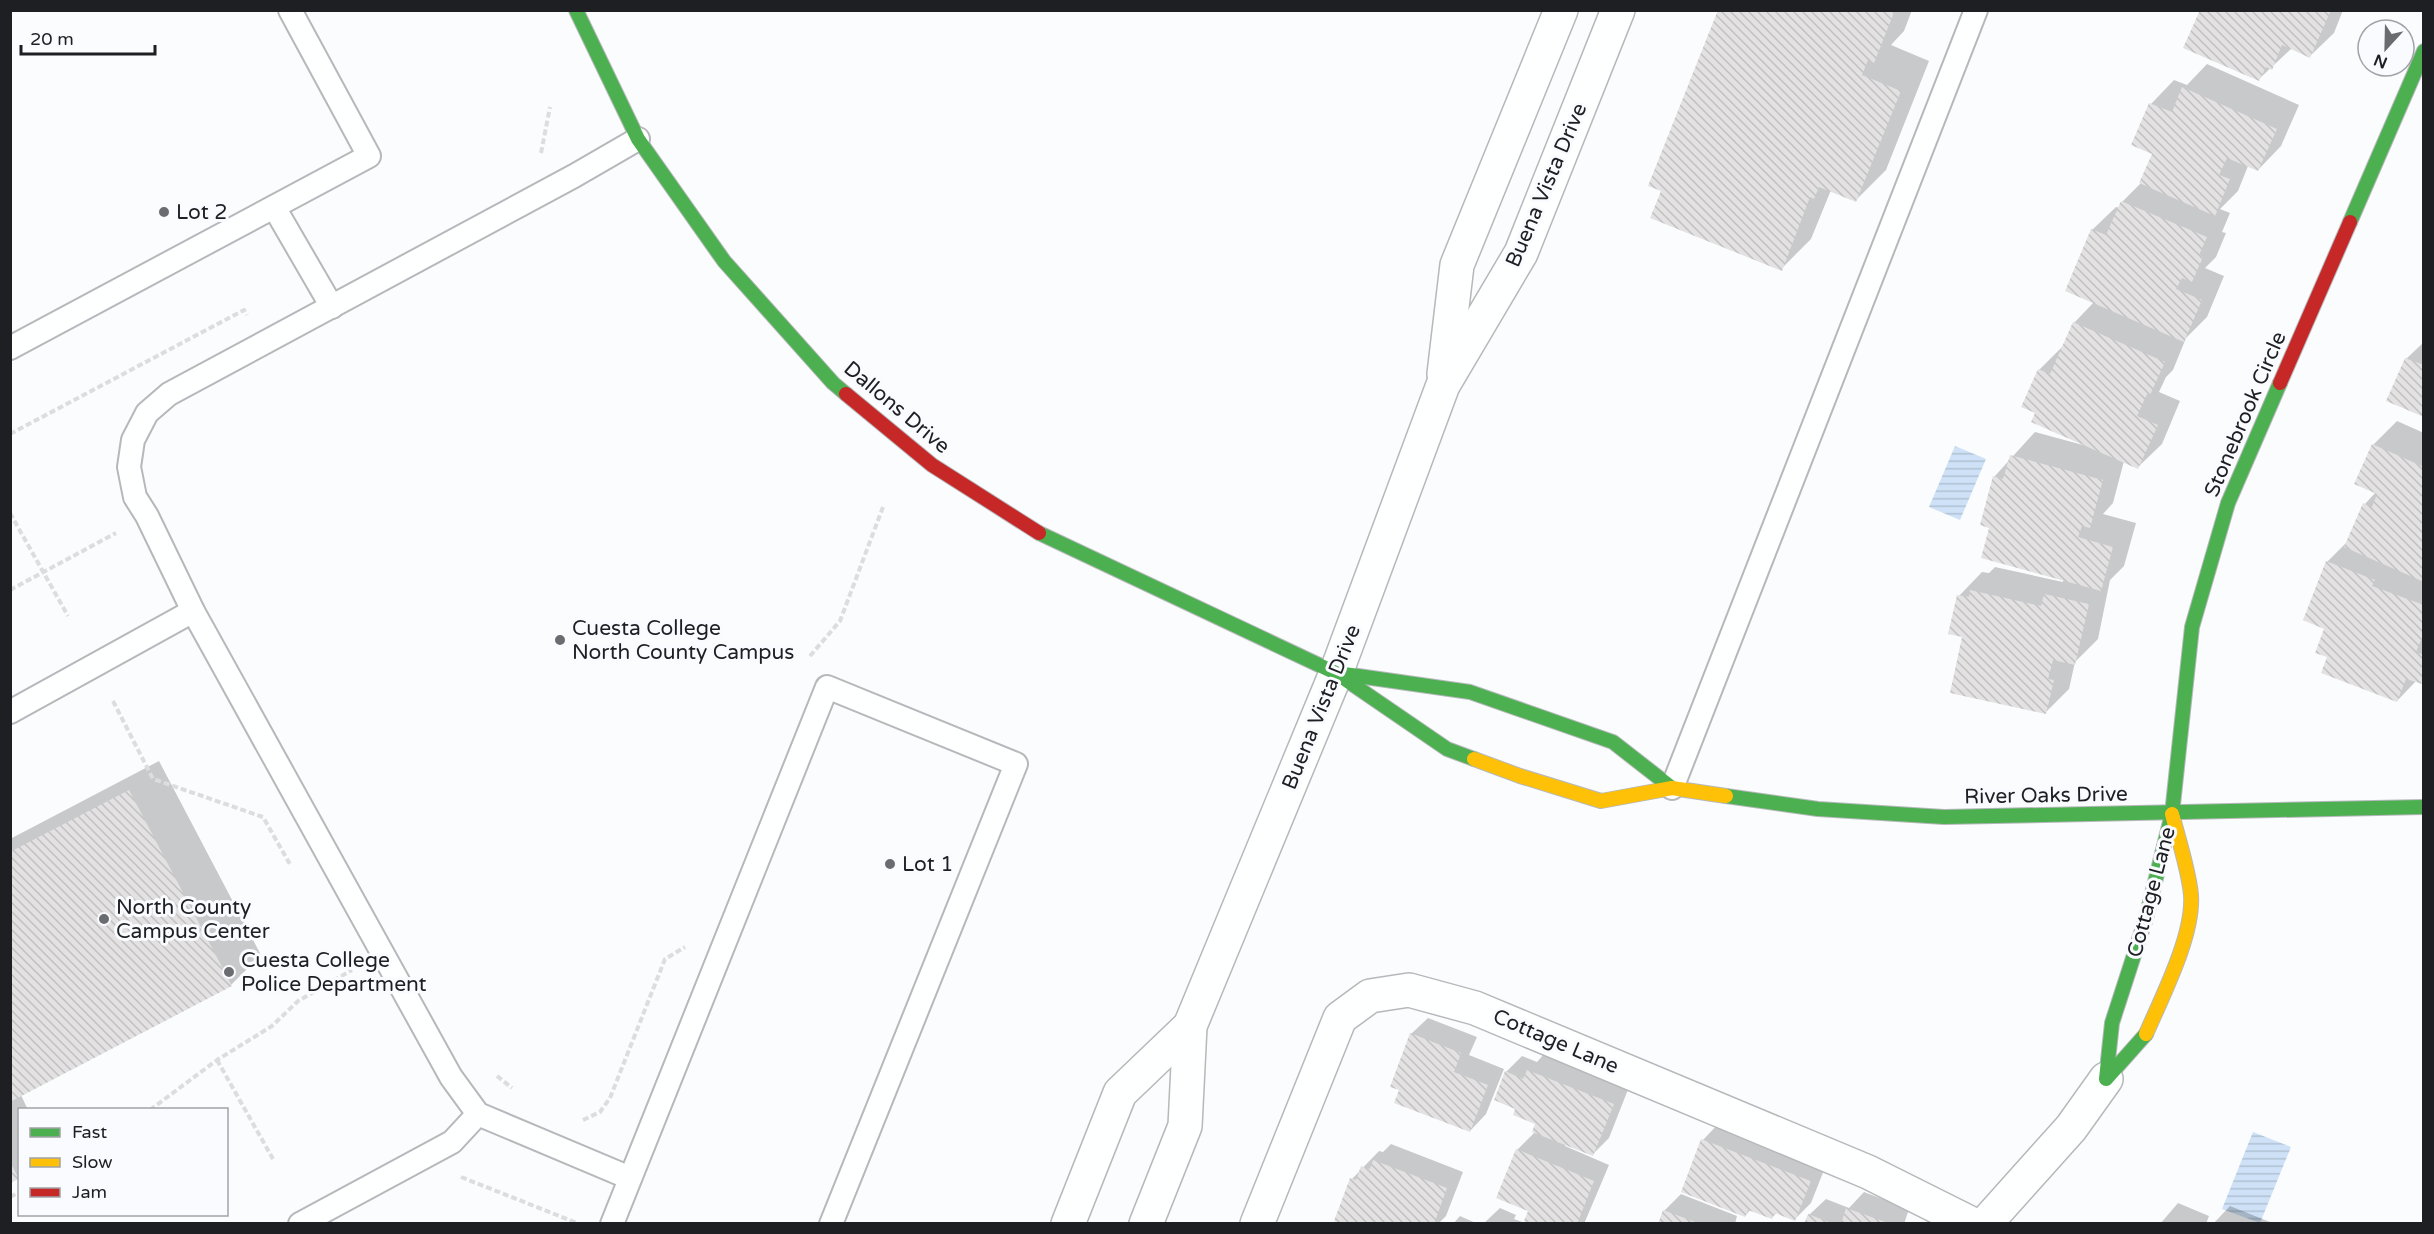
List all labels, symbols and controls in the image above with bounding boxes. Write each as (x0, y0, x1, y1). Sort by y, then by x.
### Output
scale bar (21, 18, 154, 56)
north arrow (2356, 18, 2416, 78)
text: 20 m (30, 28, 74, 50)
text: N (2371, 49, 2390, 73)
street label: Buena Vista Drive (1501, 99, 1592, 271)
place label: Lot 2 (176, 200, 227, 225)
marker: Lot 2 (157, 205, 171, 219)
street label: Stonebrook Circle (2199, 328, 2292, 501)
street label: Dallons Drive (839, 356, 955, 459)
place label: Cuesta College North County Campus (572, 616, 794, 665)
street label: Buena Vista Drive (1277, 621, 1366, 793)
marker: Cuesta College North County Campus (553, 633, 567, 647)
street label: River Oaks Drive (1964, 782, 2128, 809)
street label: Cottage Lane (2122, 824, 2181, 960)
place label: Lot 1 (902, 852, 953, 877)
marker: Lot 1 (883, 857, 897, 871)
place label: North County Campus Center (116, 895, 270, 944)
marker: North County Campus Center (97, 912, 111, 926)
place label: Cuesta College Police Department (241, 948, 427, 997)
marker: Cuesta College Police Department (222, 965, 236, 979)
street label: Cottage Lane (1489, 1004, 1622, 1079)
legend (18, 1108, 228, 1216)
text: Fast (72, 1121, 107, 1143)
text: Slow (72, 1151, 113, 1173)
text: Jam (72, 1181, 107, 1203)

